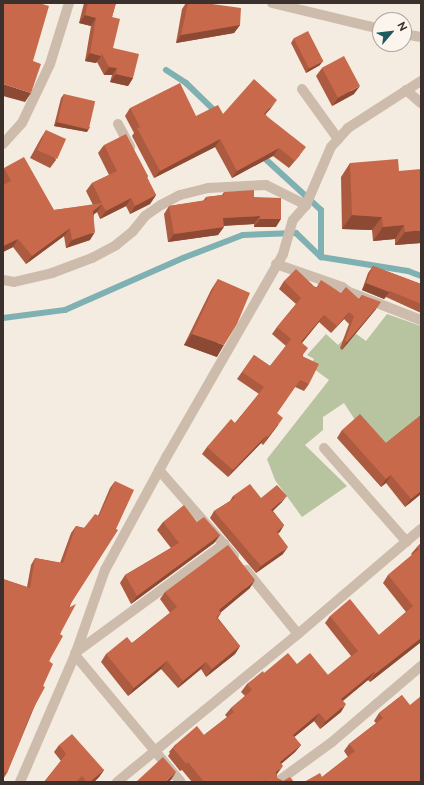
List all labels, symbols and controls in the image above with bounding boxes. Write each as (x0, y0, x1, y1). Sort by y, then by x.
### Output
north arrow (372, 12, 412, 52)
text: N (394, 20, 410, 33)

